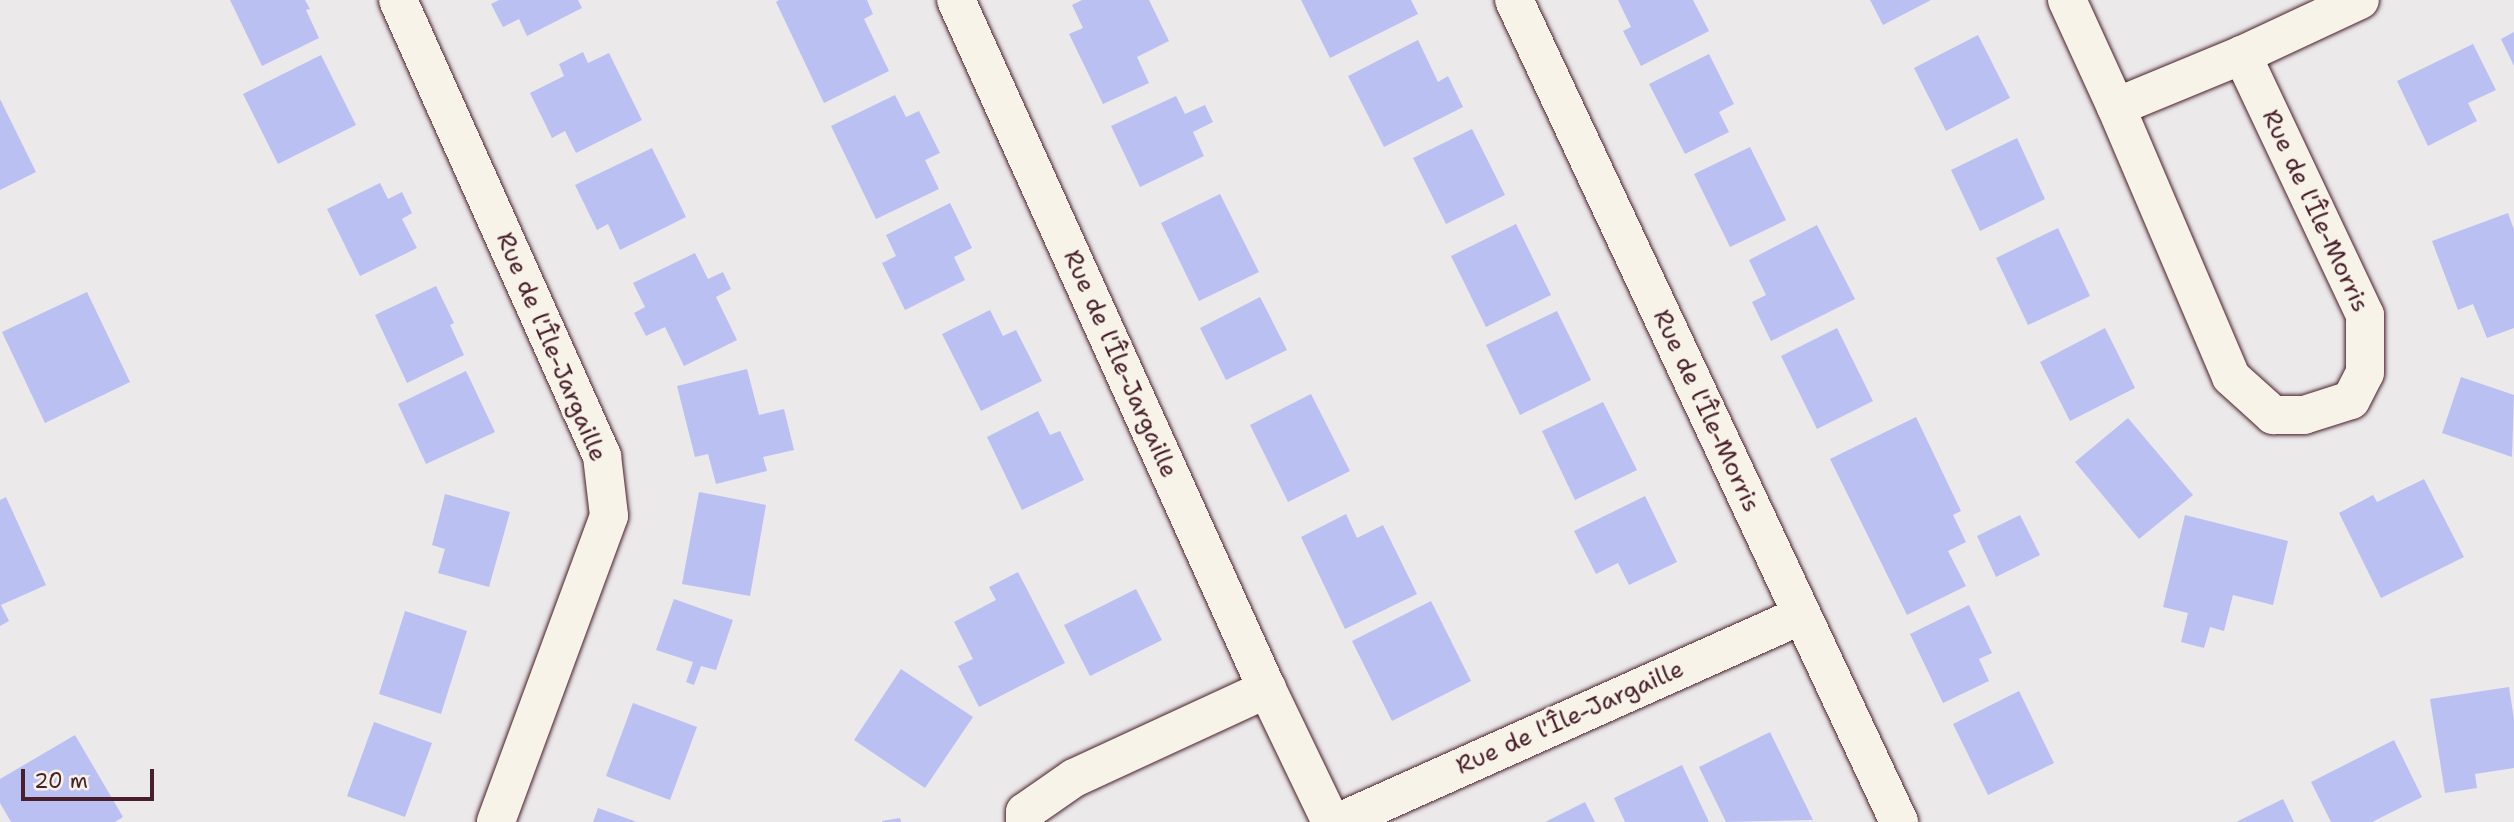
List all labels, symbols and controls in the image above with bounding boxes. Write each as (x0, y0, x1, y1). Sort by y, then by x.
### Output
street label: Rue de l'Île-Morris (2256, 105, 2374, 317)
street label: Rue de l'Île-Jargaille (490, 228, 612, 466)
street label: Rue de l'Île-Jargaille (1057, 246, 1183, 482)
street label: Rue de l'Île-Morris (1647, 305, 1765, 517)
street label: Rue de l'Île-Jargaille (1452, 655, 1688, 781)
scale bar (24, 756, 158, 800)
text: 20 m (34, 767, 88, 795)

